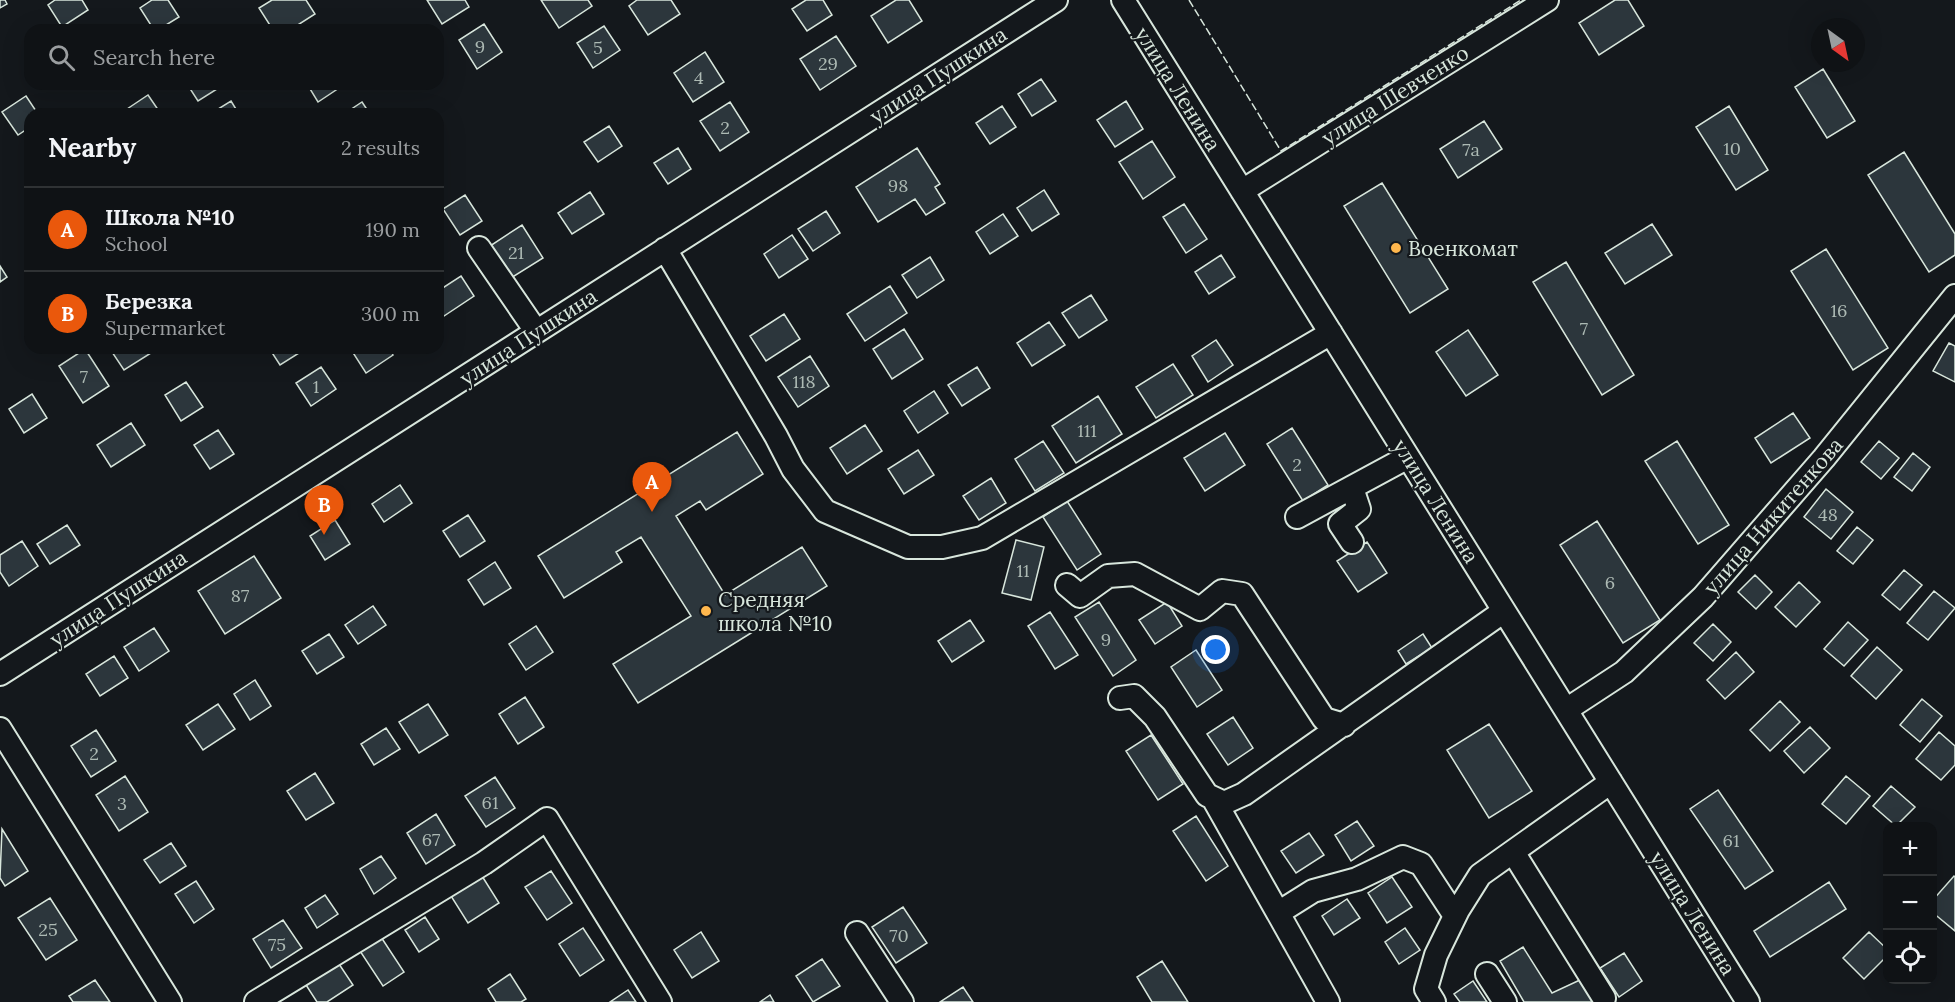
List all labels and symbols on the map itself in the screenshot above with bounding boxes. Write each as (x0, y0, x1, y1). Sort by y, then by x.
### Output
north arrow (1811, 18, 1865, 72)
street label: улица Пушкина (864, 20, 1012, 129)
street label: улица Ленина (1129, 22, 1227, 156)
house number: 9 (475, 35, 485, 58)
house number: 5 (593, 36, 603, 59)
street label: улица Шевченко (1316, 39, 1474, 151)
house number: 29 (818, 52, 838, 75)
house number: 4 (694, 66, 704, 89)
house number: 2 (720, 116, 730, 139)
house number: 10 (1723, 137, 1741, 160)
house number: 7а (1462, 138, 1480, 161)
house number: 98 (888, 174, 908, 197)
place label: Военкомат (1408, 235, 1518, 262)
house number: 21 (508, 241, 524, 264)
marker: Военкомат (1389, 241, 1403, 255)
street label: улица Пушкина (454, 282, 602, 391)
house number: 16 (1831, 299, 1847, 322)
house number: 7 (1580, 317, 1588, 340)
house number: 7 (80, 365, 88, 388)
house number: 118 (792, 370, 816, 393)
house number: 1 (313, 375, 319, 398)
house number: 111 (1077, 419, 1097, 442)
street label: улица Никитенкова (1697, 432, 1849, 600)
street label: улица Ленина (1387, 434, 1485, 568)
house number: 2 (1292, 453, 1302, 476)
pin: A (632, 462, 672, 512)
pin: B (304, 486, 344, 535)
house number: 48 (1818, 503, 1838, 526)
street label: улица Пушкина (44, 543, 192, 652)
house number: 11 (1016, 559, 1030, 582)
house number: 6 (1605, 571, 1615, 594)
house number: 87 (231, 584, 249, 607)
place label: Средняя школа №10 (718, 586, 833, 637)
marker: Средняя школа №10 (699, 604, 713, 618)
house number: 9 (1101, 628, 1111, 651)
your location (1201, 635, 1230, 664)
house number: 2 (89, 742, 99, 765)
house number: 61 (482, 791, 498, 814)
house number: 3 (117, 792, 127, 815)
house number: 67 (422, 828, 440, 851)
house number: 61 (1723, 829, 1739, 852)
street label: улица Ленина (1644, 846, 1742, 980)
house number: 25 (38, 918, 58, 941)
house number: 70 (889, 924, 909, 947)
house number: 75 (268, 933, 286, 956)

